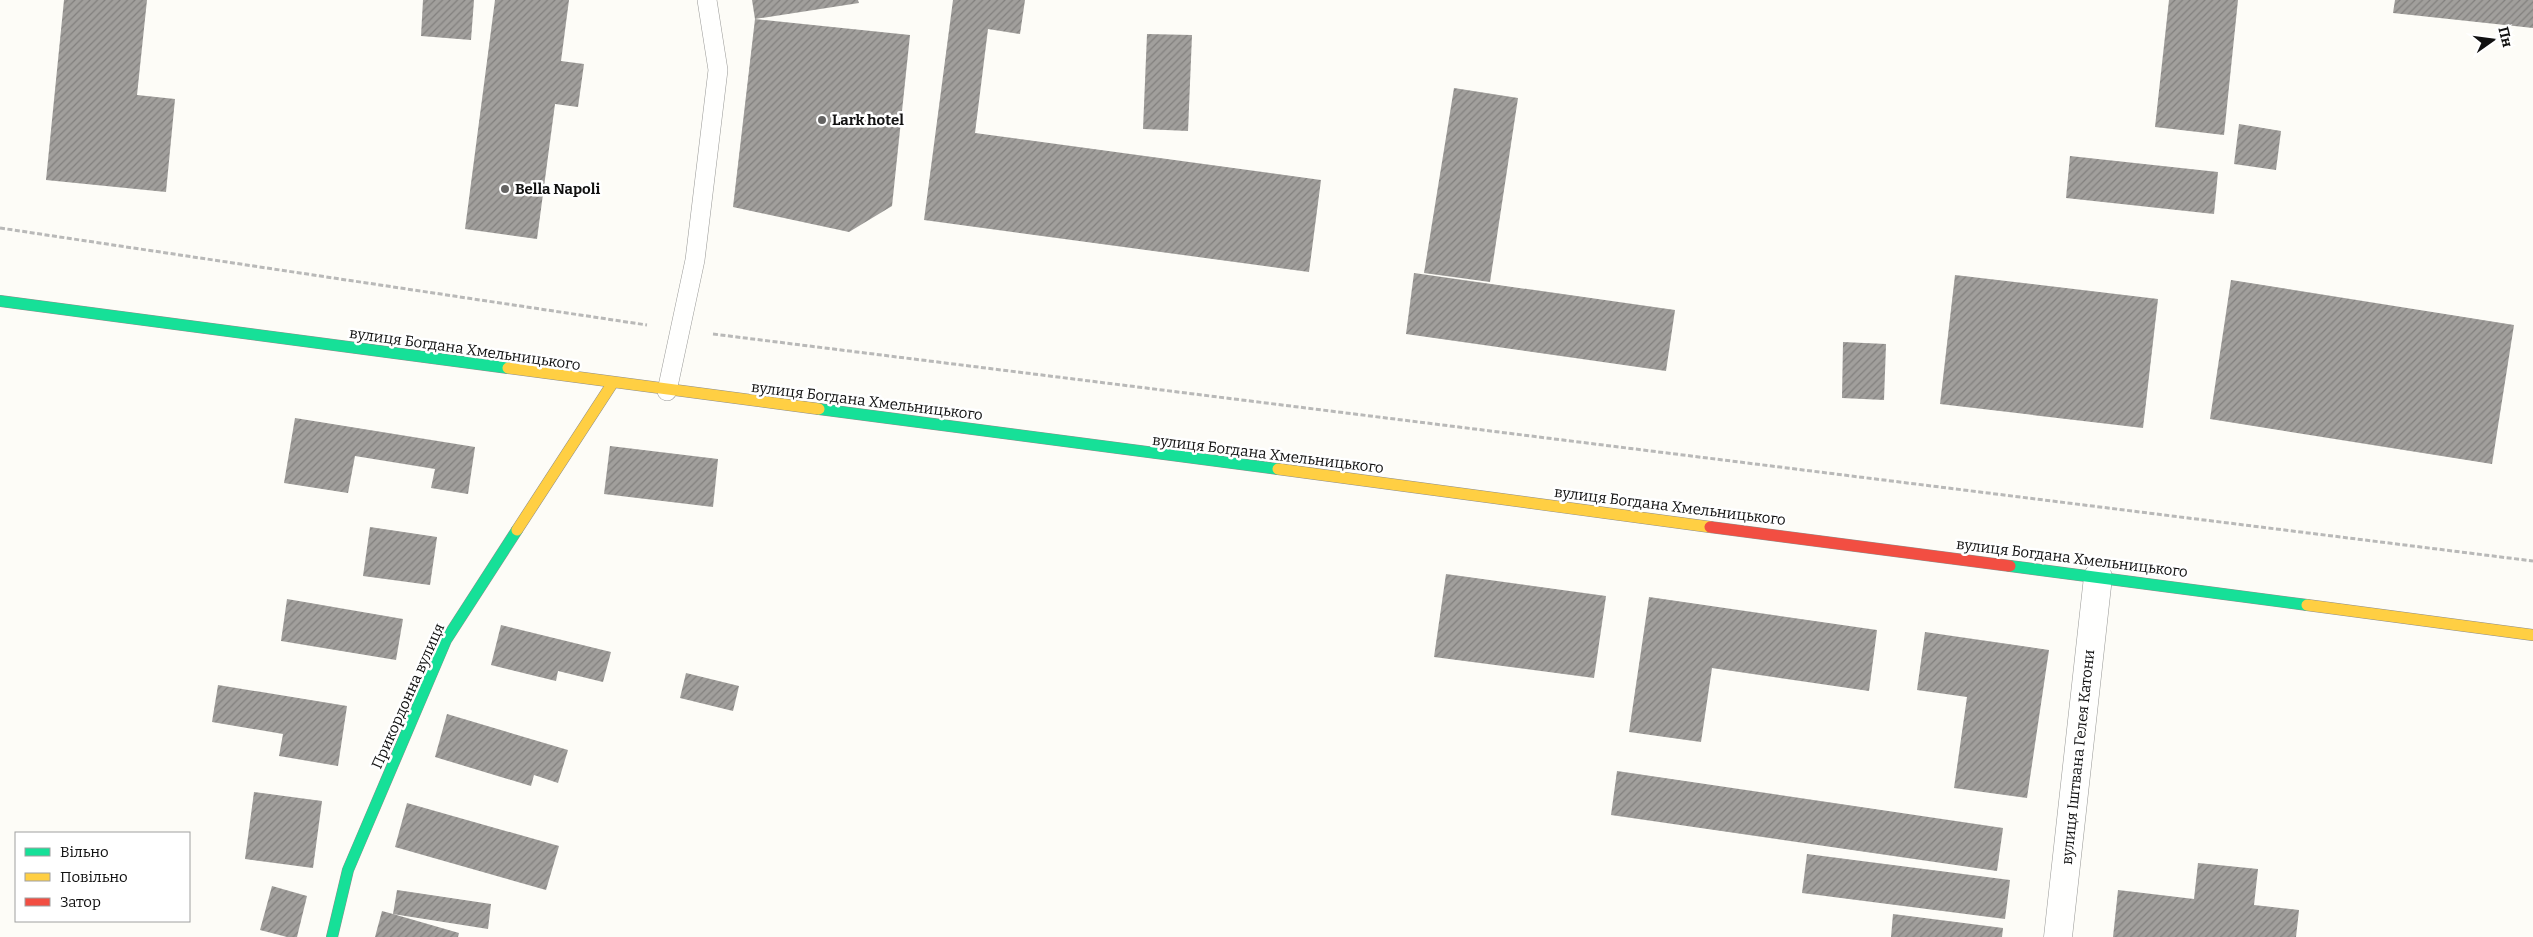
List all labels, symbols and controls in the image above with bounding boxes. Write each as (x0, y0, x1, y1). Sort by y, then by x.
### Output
north arrow (2468, 15, 2518, 65)
text: Пн (2494, 25, 2516, 49)
place label: Lark hotel (832, 111, 904, 129)
marker: Lark hotel (816, 114, 828, 126)
place label: Bella Napoli (515, 180, 600, 198)
marker: Bella Napoli (499, 183, 511, 195)
street label: вулиця Богдана Хмельницького (348, 324, 582, 374)
street label: вулиця Богдана Хмельницького (750, 378, 984, 424)
street label: вулиця Богдана Хмельницького (1151, 431, 1385, 477)
street label: вулиця Богдана Хмельницького (1553, 483, 1787, 529)
street label: вулиця Богдана Хмельницького (1955, 535, 2189, 581)
street label: Прикордонна вулиця (368, 620, 448, 772)
street label: вулиця Іштвана Гелея Катони (2058, 649, 2098, 865)
legend (15, 832, 190, 922)
text: Вільно (60, 843, 109, 861)
text: Повільно (60, 868, 128, 886)
text: Затор (60, 893, 101, 911)

